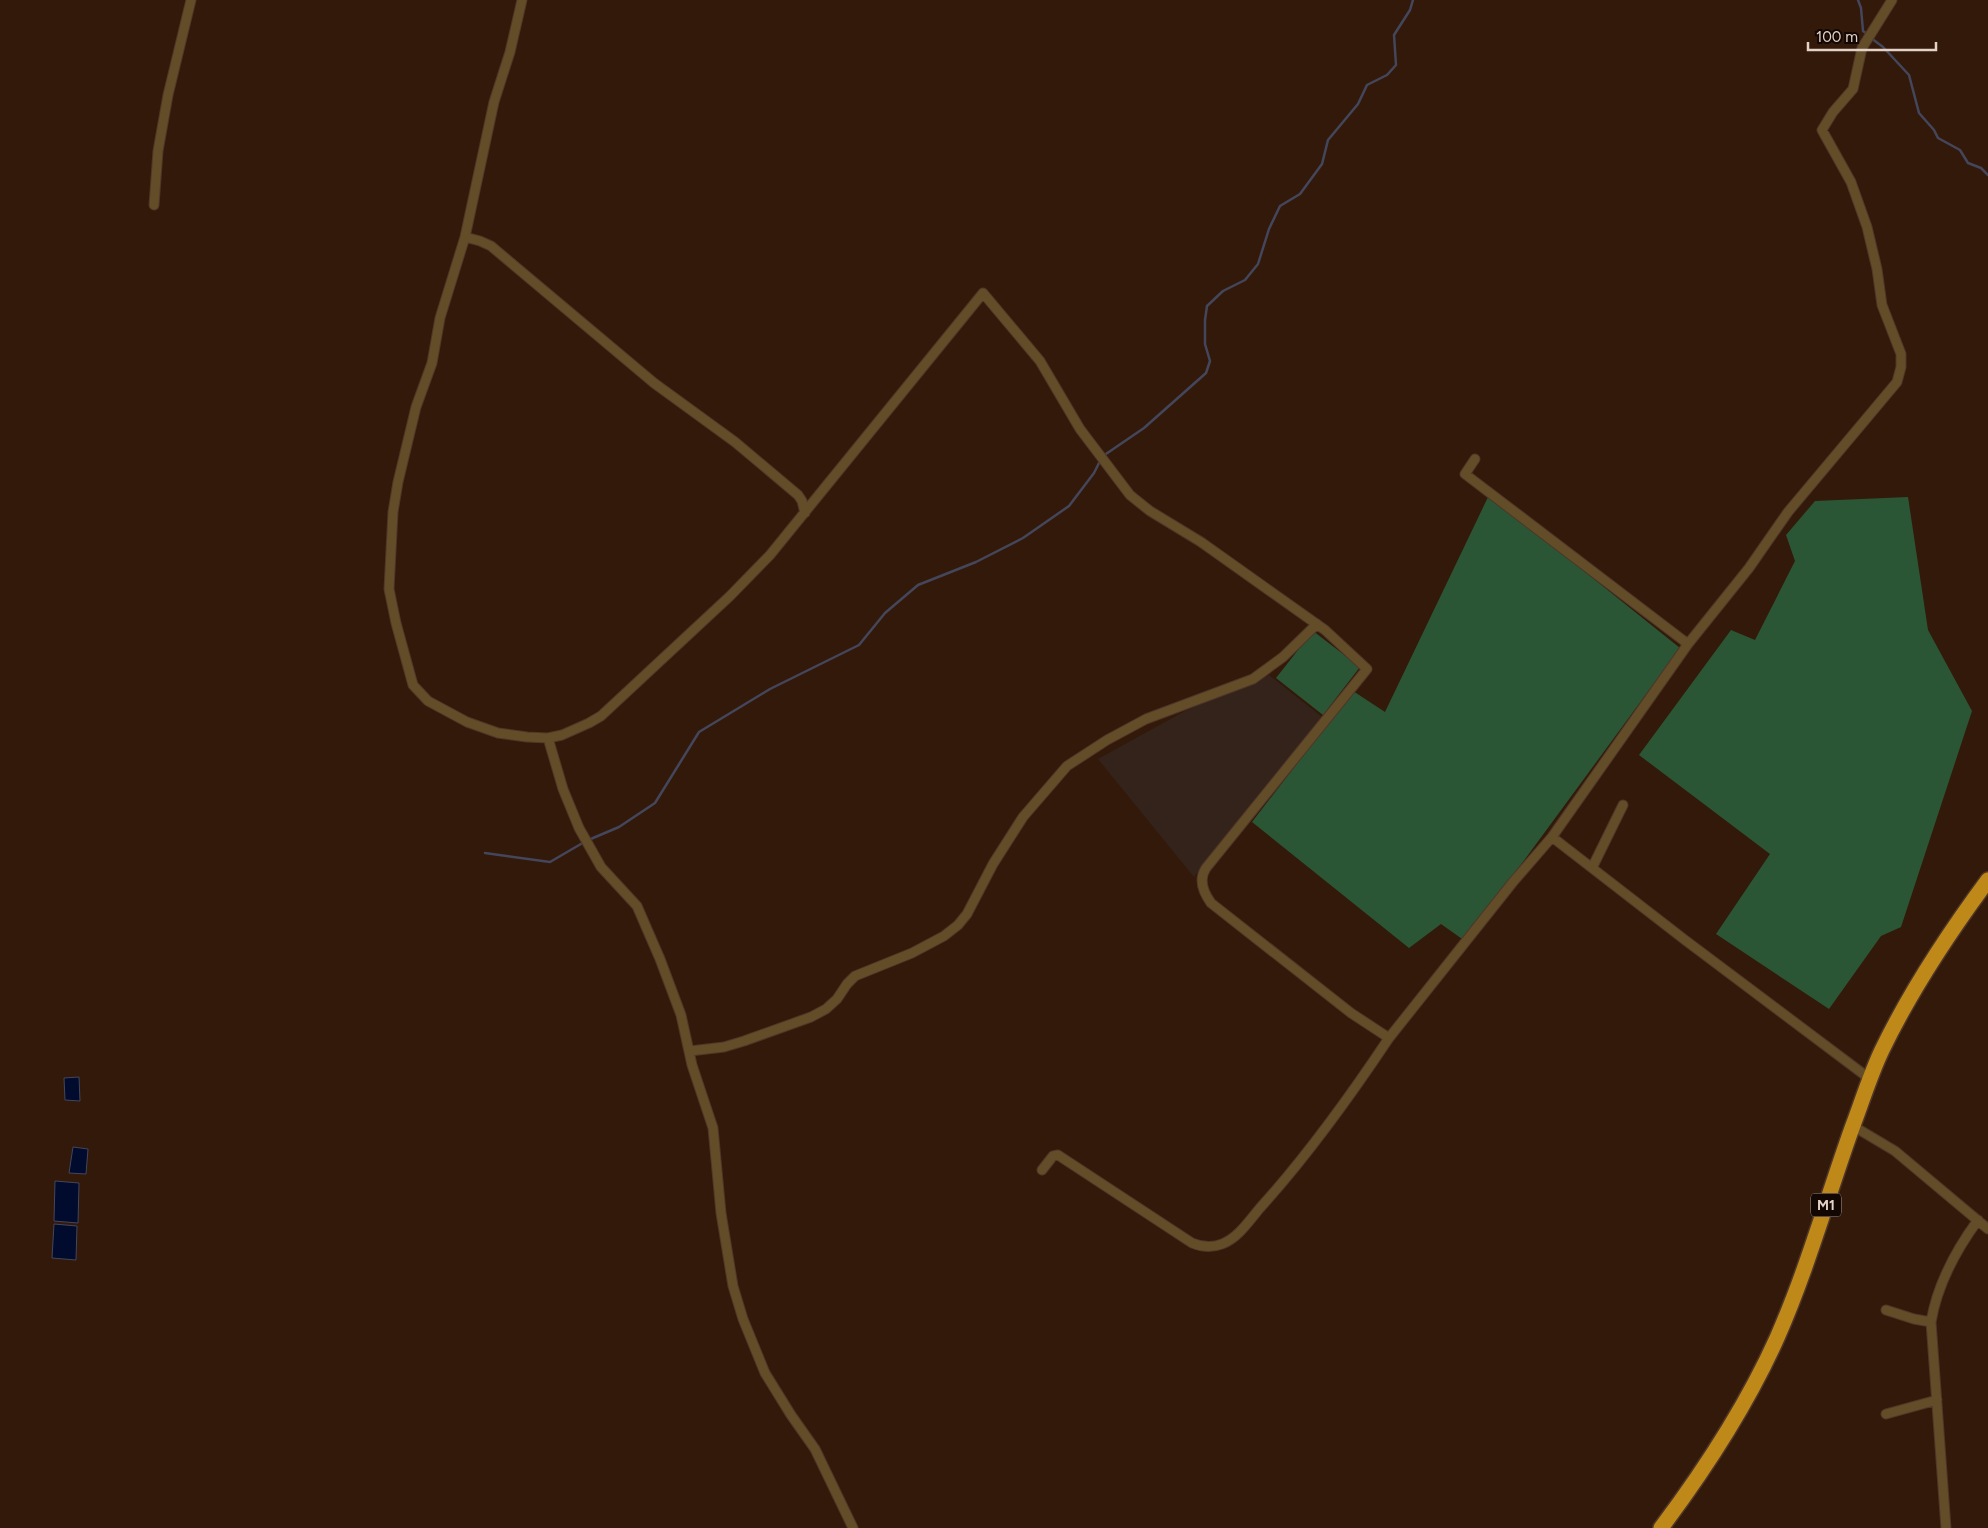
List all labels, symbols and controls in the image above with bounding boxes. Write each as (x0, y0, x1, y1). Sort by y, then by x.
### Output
scale bar (1808, 20, 1936, 52)
text: 100 m (1816, 28, 1858, 46)
road number: M1 (1811, 1194, 1841, 1216)

